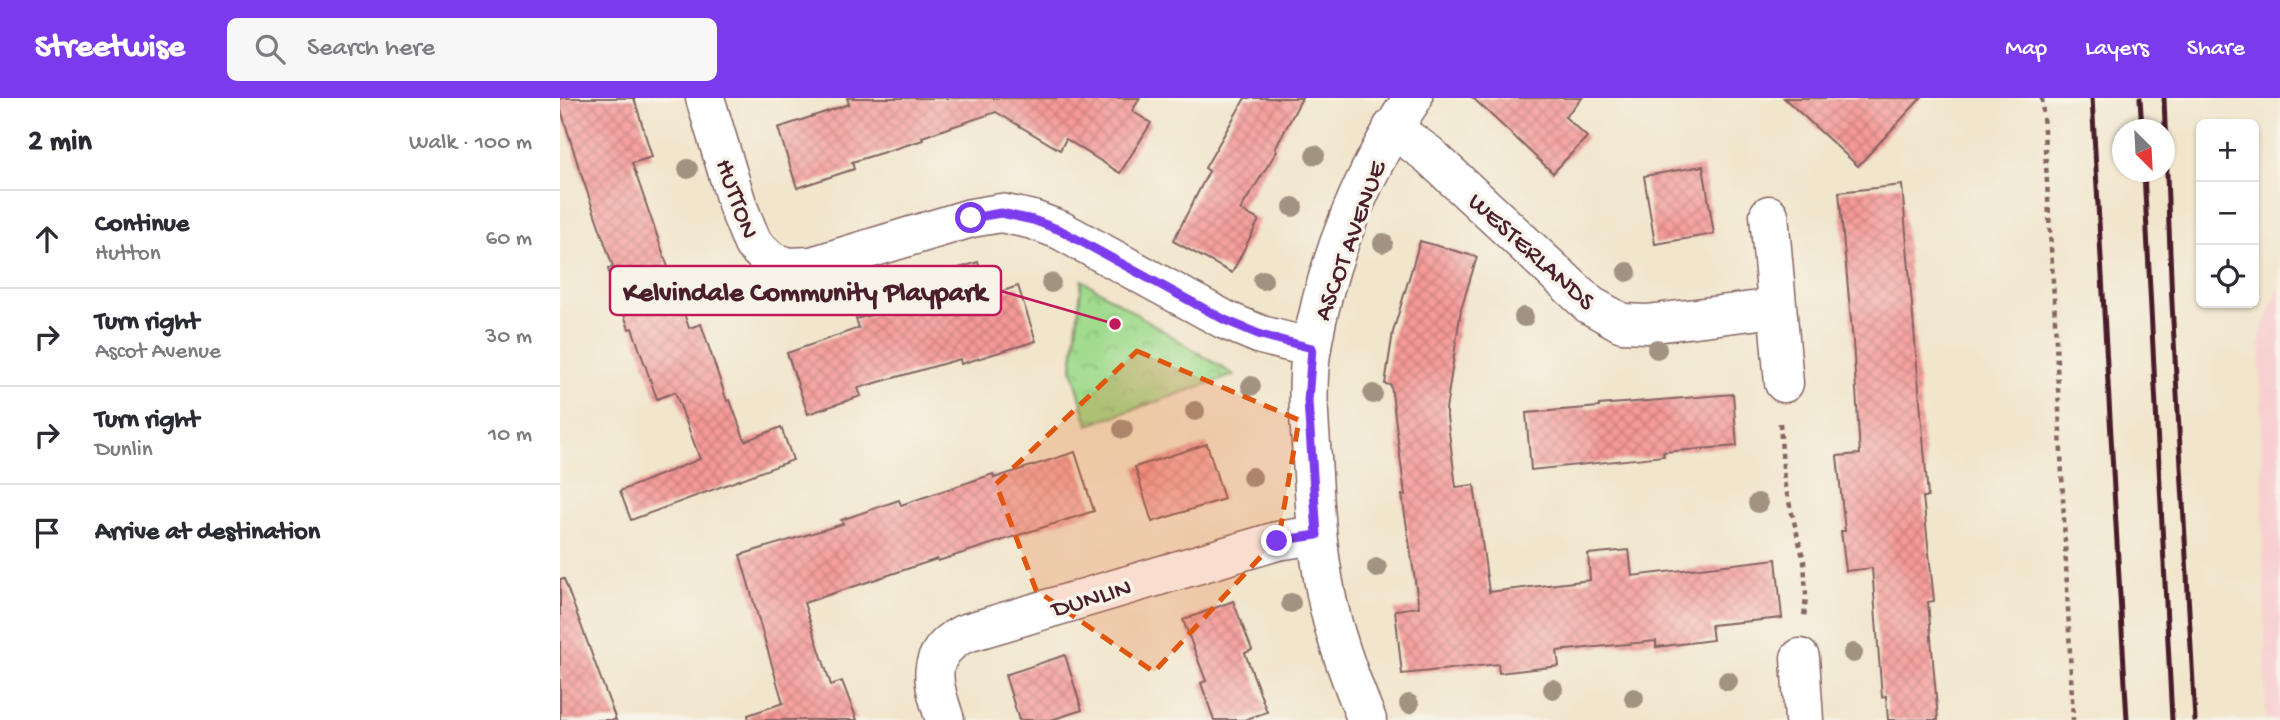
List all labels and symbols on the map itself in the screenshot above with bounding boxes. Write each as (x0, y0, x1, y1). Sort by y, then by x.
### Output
north arrow (2112, 119, 2175, 182)
street label: HUTTON (706, 155, 763, 244)
street label: ASCOT AVENUE (1309, 157, 1396, 326)
street label: WESTERLANDS (1460, 188, 1601, 319)
route start (955, 202, 986, 233)
callout: Kelvindale Community Playpark (610, 266, 1001, 315)
text: Kelvindale Community Playpark (622, 278, 990, 311)
route end (1261, 525, 1292, 556)
street label: DUNLIN (1047, 574, 1136, 628)

